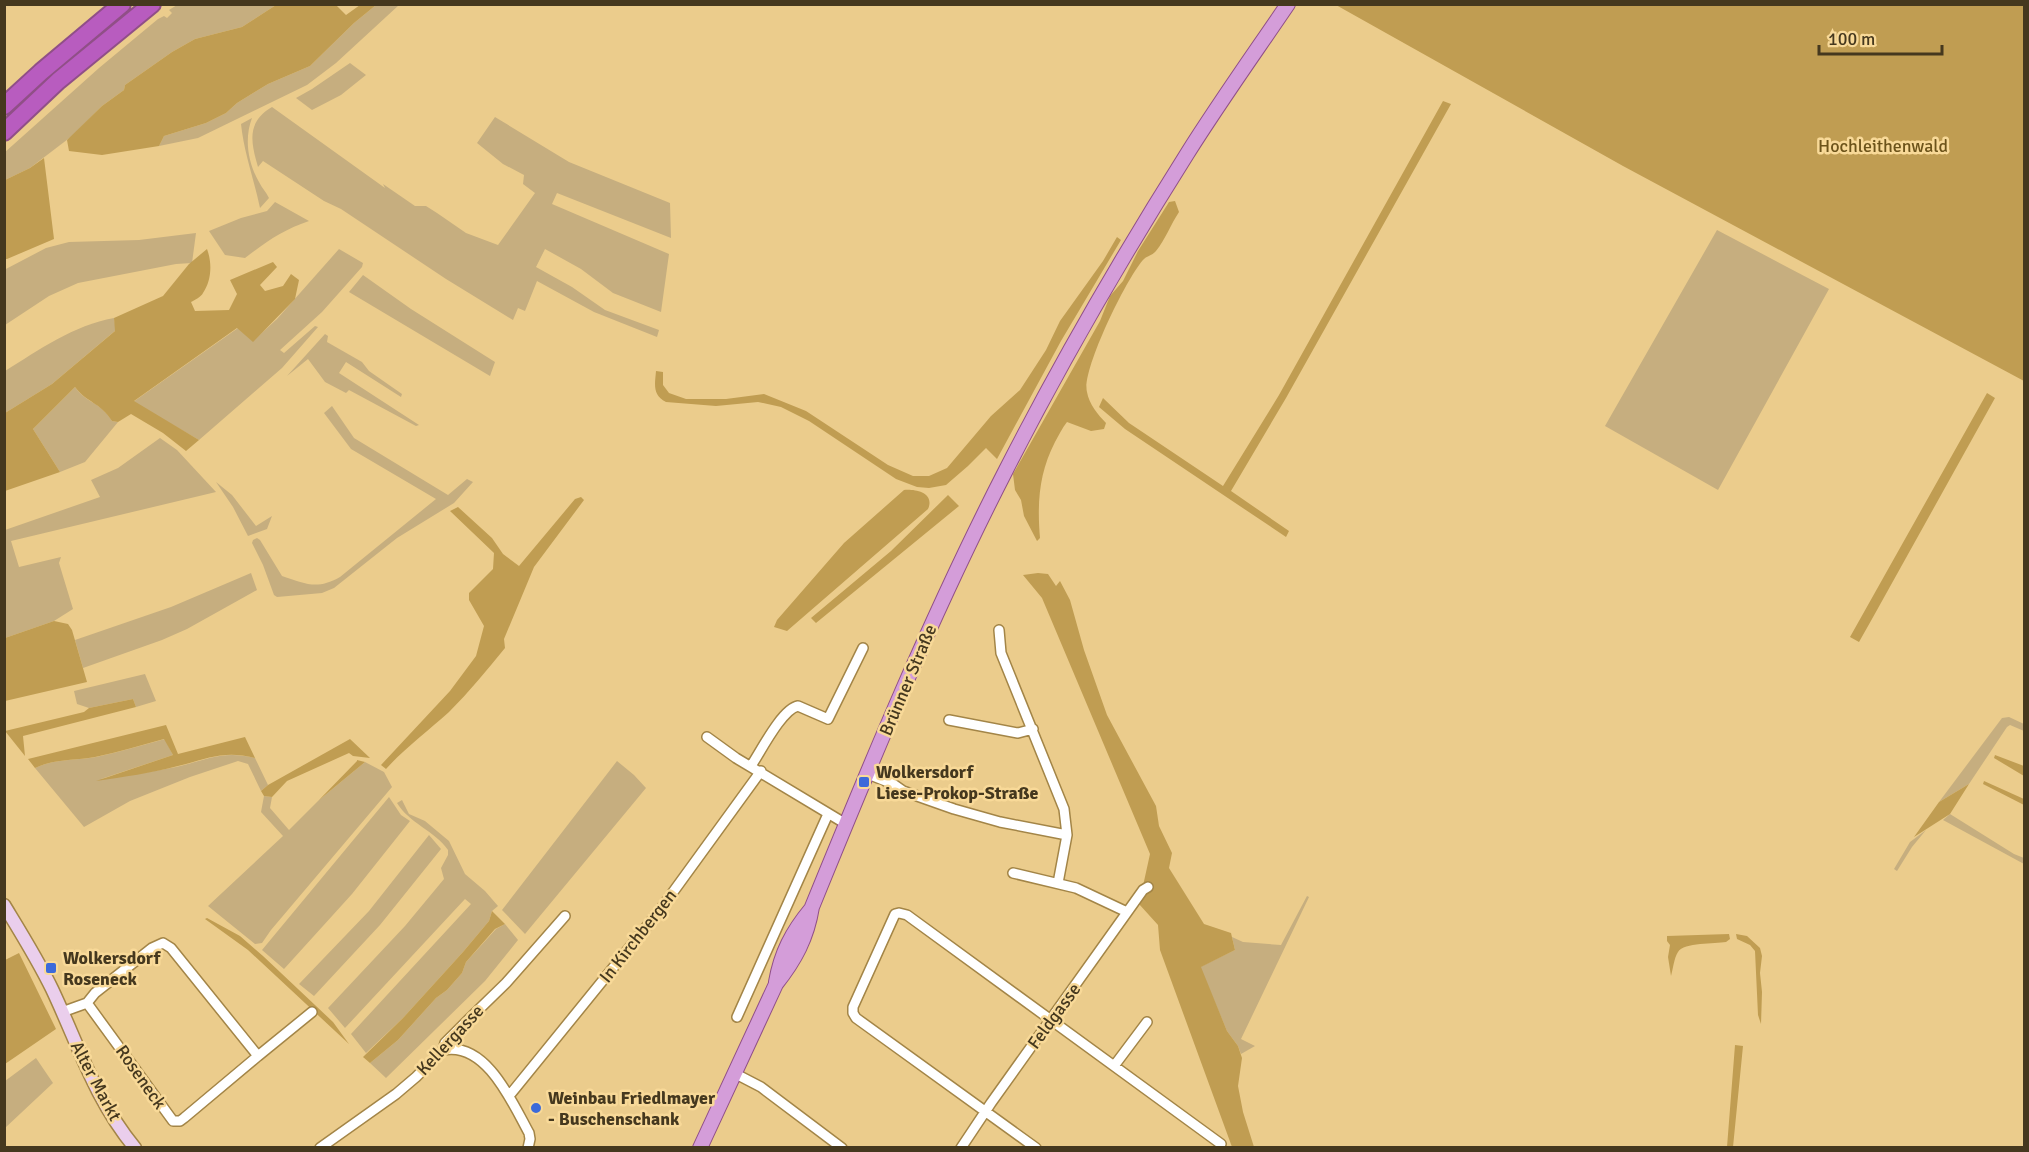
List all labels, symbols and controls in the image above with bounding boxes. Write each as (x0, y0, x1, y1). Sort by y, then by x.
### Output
scale bar (1819, 18, 1942, 56)
text: 100 m (1828, 28, 1875, 50)
park label: Hochleithenwald (1818, 135, 1948, 157)
street label: Brünner Straße (875, 621, 941, 739)
place label: Wolkersdorf Liese-Prokop-Straße (876, 761, 1039, 804)
marker: Wolkersdorf Liese-Prokop-Straße (857, 775, 871, 789)
street label: In Kirchbergen (595, 885, 681, 987)
place label: Wolkersdorf Roseneck (63, 947, 162, 990)
marker: Wolkersdorf Roseneck (44, 961, 58, 975)
street label: Feldgasse (1023, 979, 1085, 1053)
street label: Kellergasse (412, 1000, 488, 1080)
street label: Alter Markt (66, 1037, 126, 1125)
street label: Roseneck (111, 1041, 171, 1113)
place label: Weinbau Friedlmayer - Buschenschank (548, 1087, 716, 1130)
marker: Weinbau Friedlmayer - Buschenschank (529, 1101, 543, 1115)

